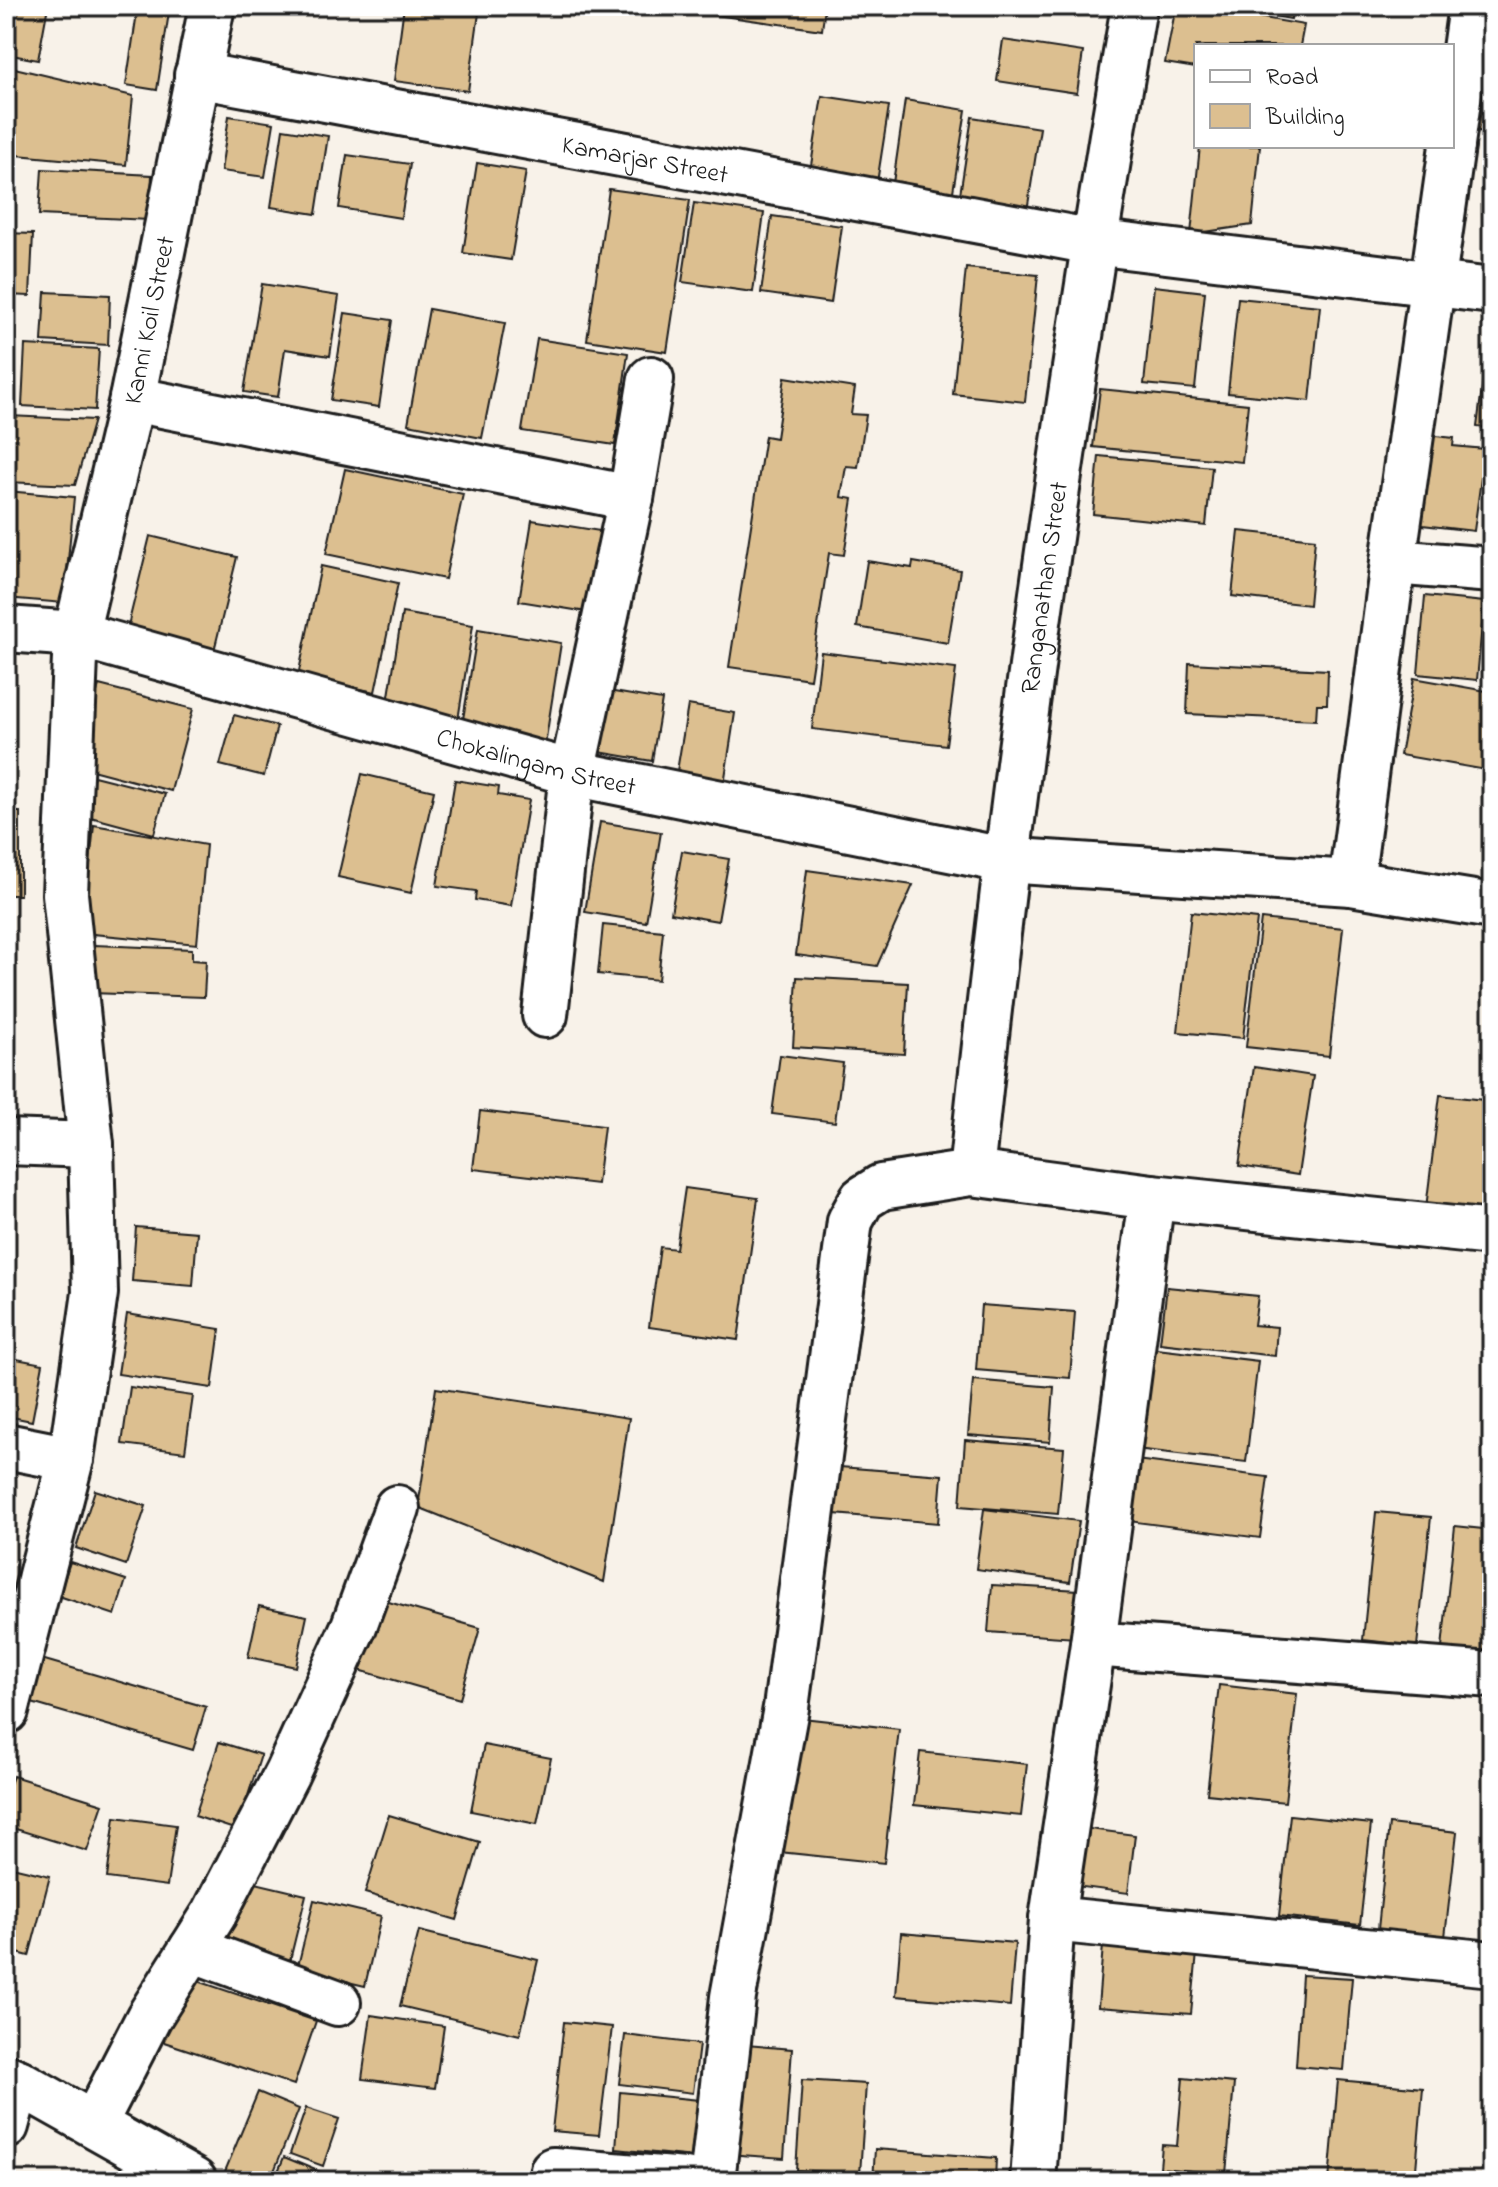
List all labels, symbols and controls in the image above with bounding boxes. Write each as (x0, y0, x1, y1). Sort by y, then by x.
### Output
legend (1194, 44, 1454, 148)
text: Road (1266, 61, 1319, 96)
text: Building (1265, 101, 1345, 136)
street label: Kamarjar Street (558, 127, 731, 196)
street label: Kanni Koil Street (115, 233, 187, 408)
street label: Ranganathan Street (1012, 479, 1080, 696)
street label: Chokalingam Street (432, 720, 639, 807)

